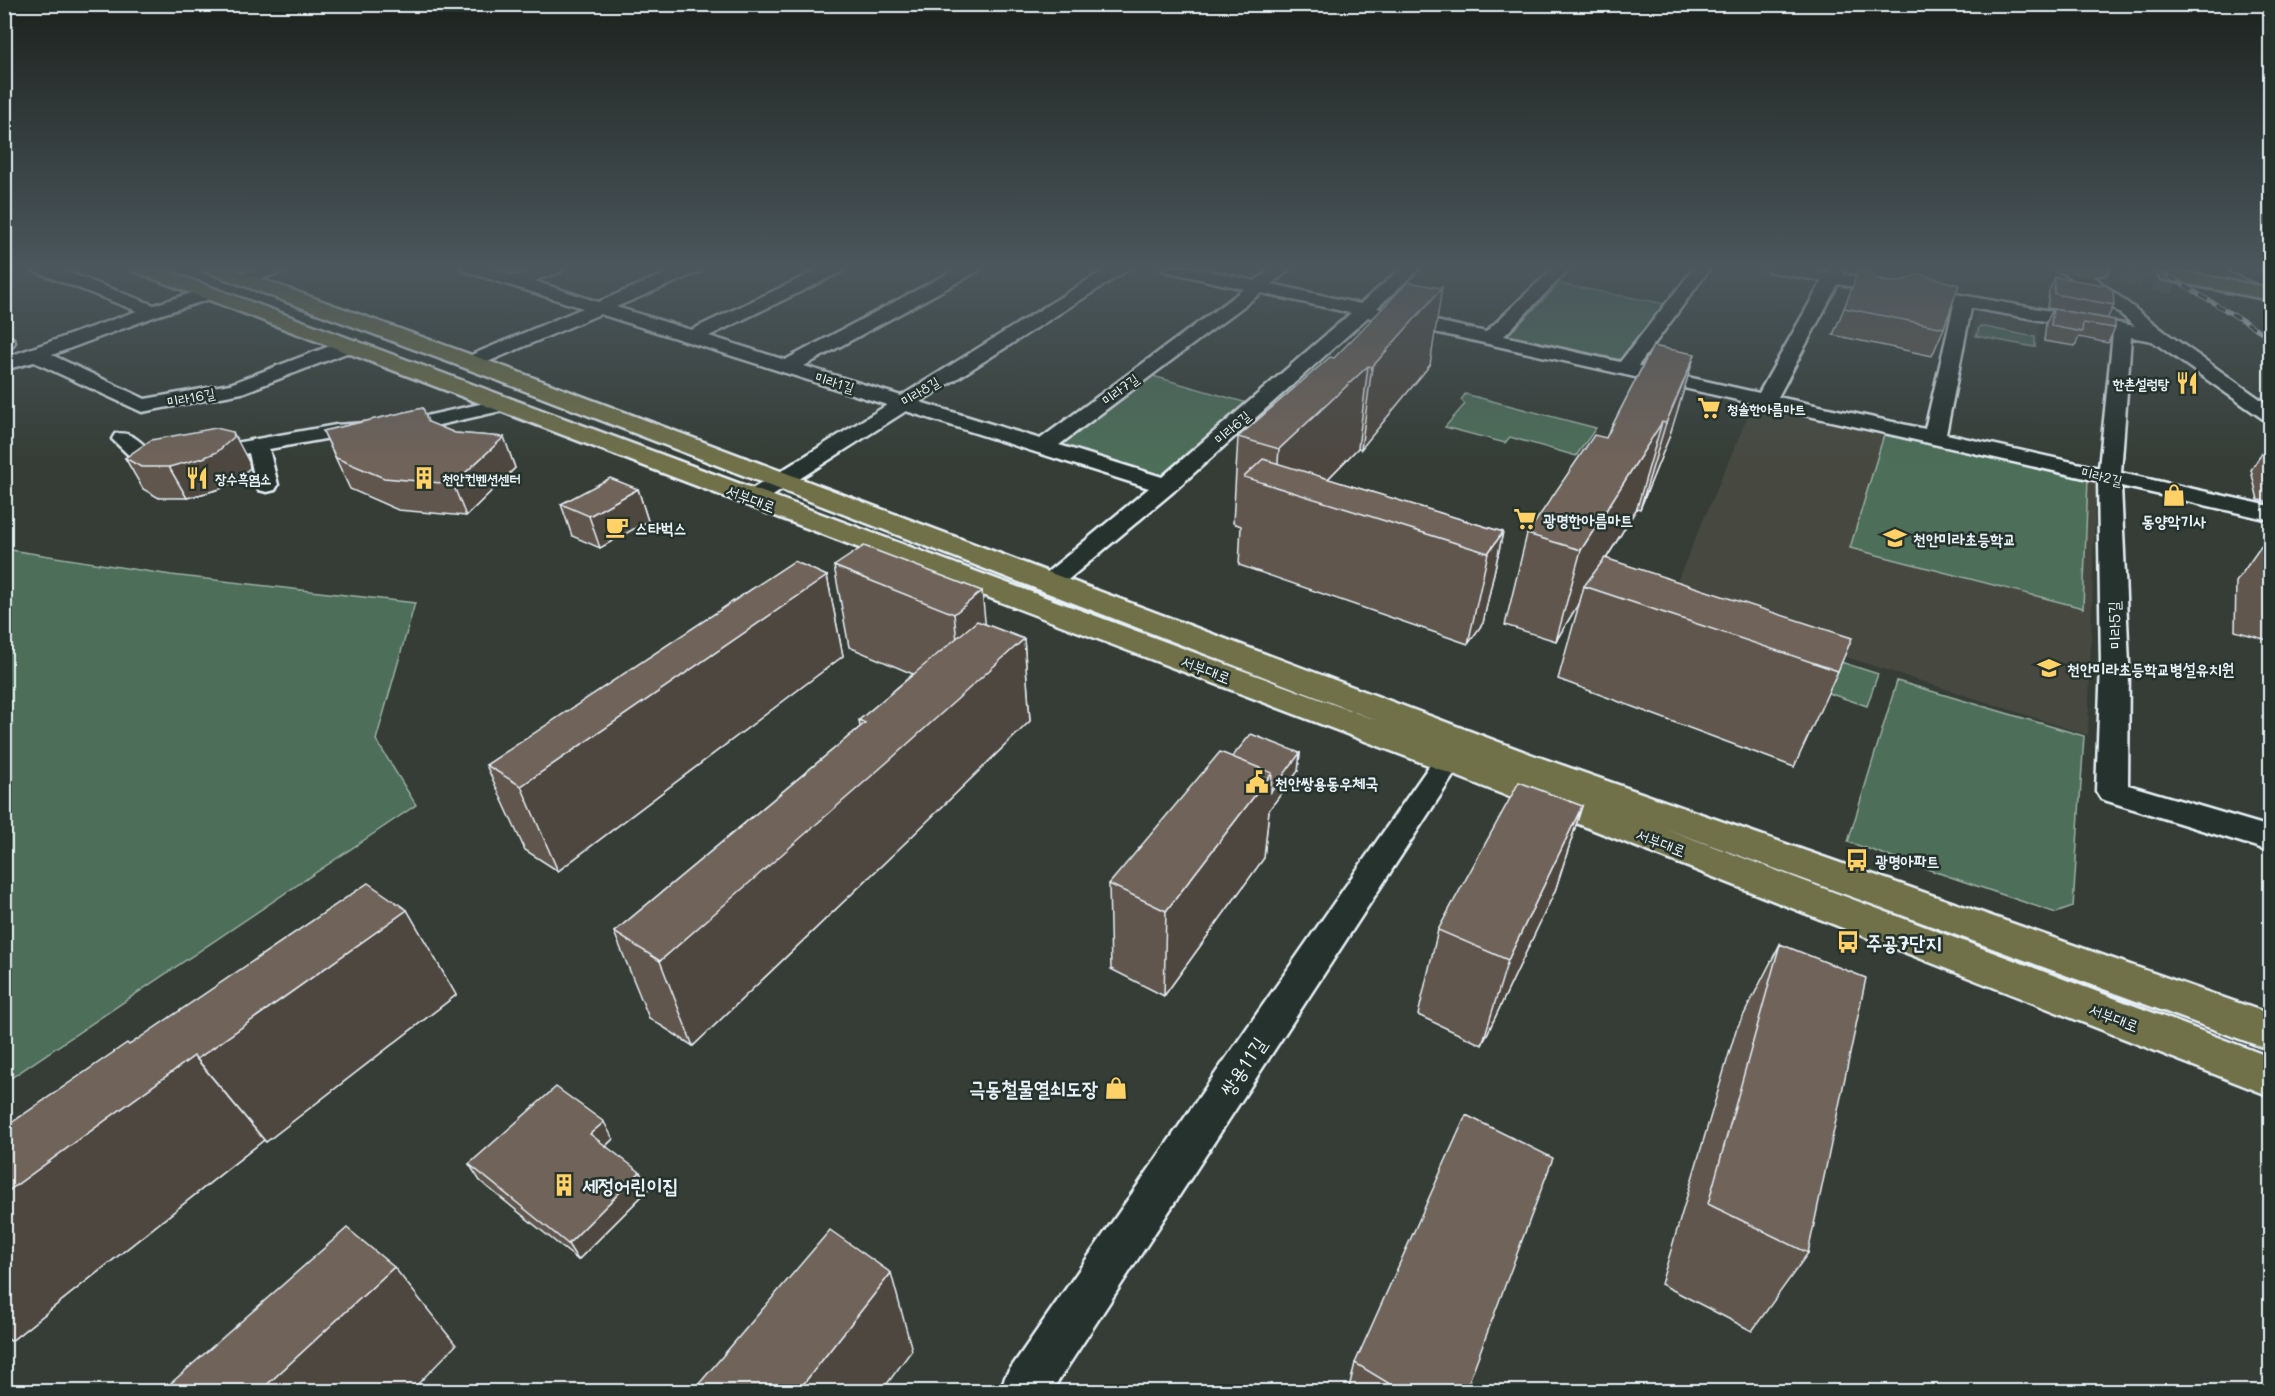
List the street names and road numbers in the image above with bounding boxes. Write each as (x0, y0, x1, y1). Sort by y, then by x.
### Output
street label: 미라1길 (813, 367, 858, 397)
street label: 미라7길 (1098, 368, 1143, 409)
street label: 미라8길 (897, 371, 944, 410)
street label: 미라16길 (165, 383, 217, 411)
street label: 미라6길 (1210, 405, 1255, 448)
street label: 미라2길 (2080, 462, 2125, 490)
street label: 서부대로 (723, 479, 779, 517)
street label: 미라5길 (2103, 601, 2125, 649)
street label: 서부대로 (1178, 650, 1234, 688)
street label: 서부대로 (1633, 823, 1689, 861)
street label: 서부대로 (2086, 998, 2142, 1036)
street label: 쌍용11길 (1213, 1031, 1271, 1101)

